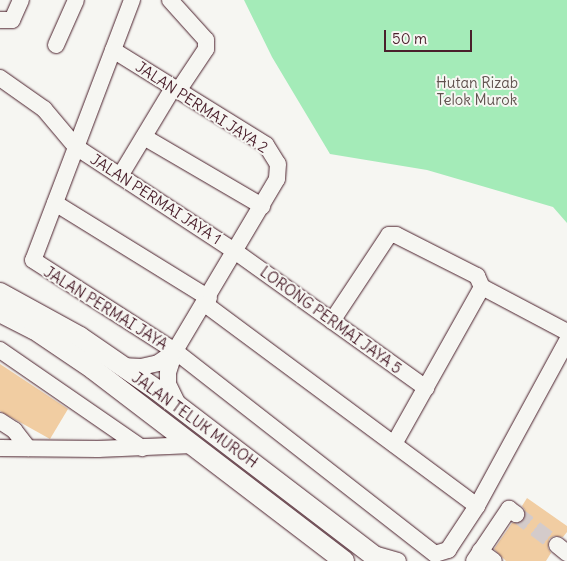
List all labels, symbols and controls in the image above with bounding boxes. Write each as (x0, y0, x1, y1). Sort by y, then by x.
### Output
scale bar (387, 20, 474, 52)
text: 50 m (392, 29, 427, 48)
street label: JALAN PERMAI JAYA 2 (132, 57, 272, 157)
park label: Hutan Rizab Telok Murok (436, 73, 518, 108)
street label: JALAN PERMAI JAYA 1 (87, 150, 225, 248)
street label: JALAN PERMAI JAYA (41, 263, 171, 353)
street label: LORONG PERMAI JAYA 5 (257, 263, 405, 377)
street label: JALAN TELUK MUROH (129, 368, 261, 472)

